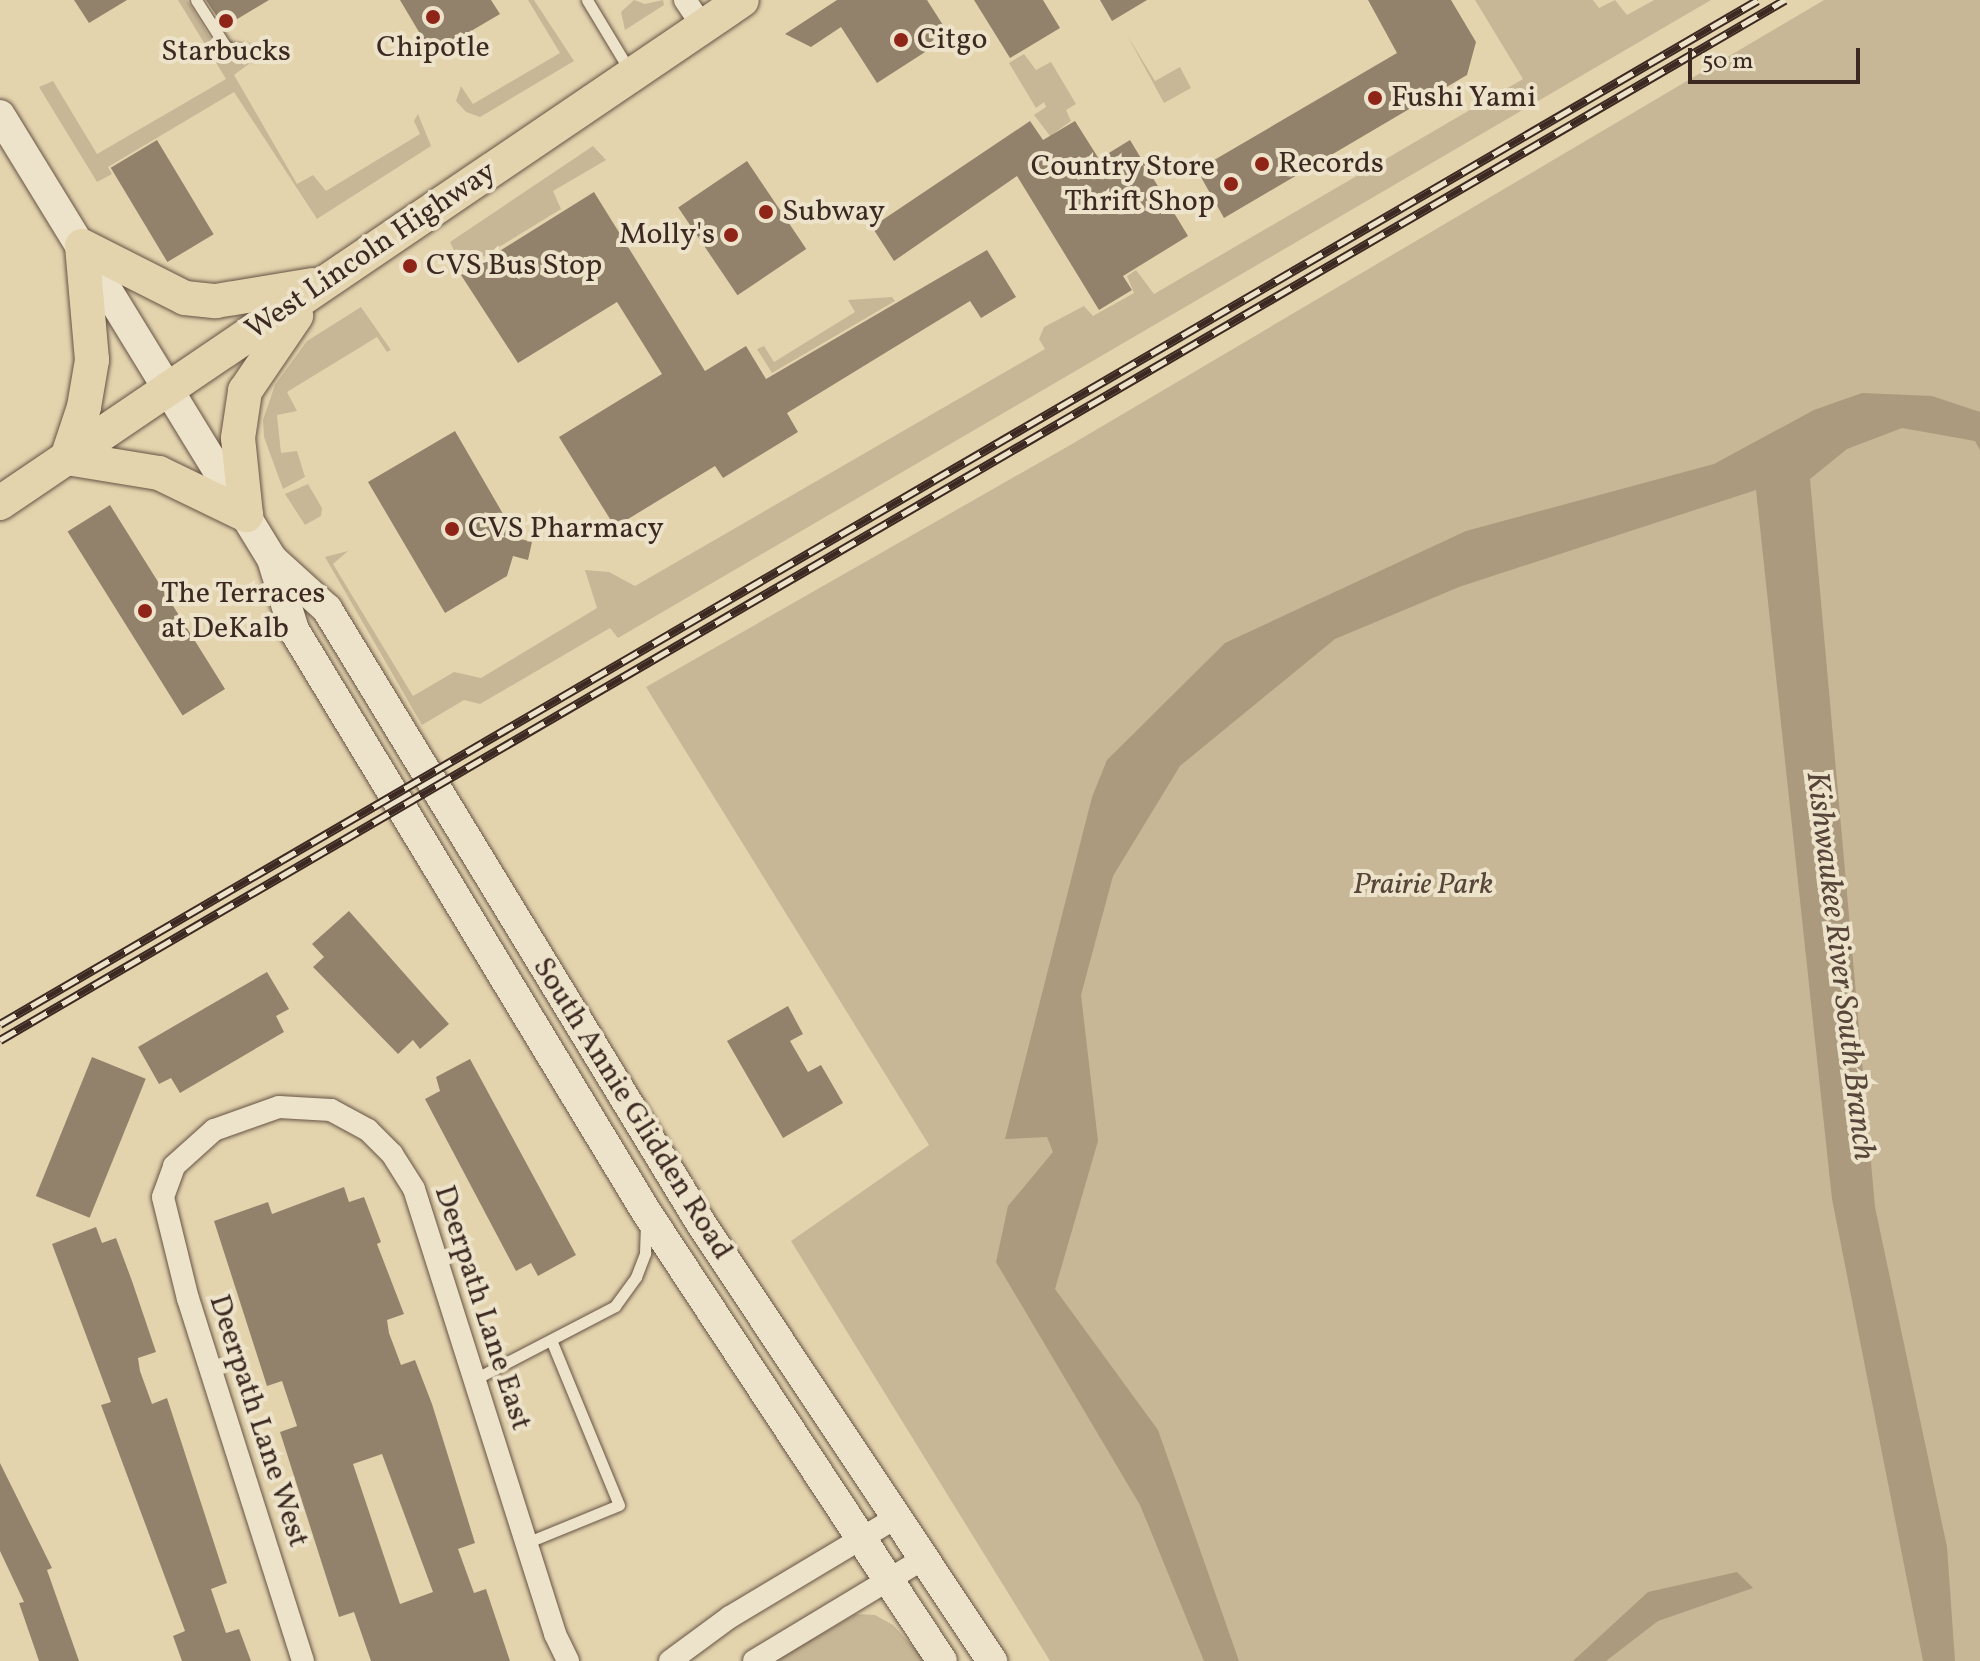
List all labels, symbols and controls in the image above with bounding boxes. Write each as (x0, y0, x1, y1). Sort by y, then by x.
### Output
marker: Chipotle (424, 8, 442, 26)
marker: Starbucks (217, 12, 235, 30)
place label: Citgo (917, 22, 987, 58)
place label: Chipotle (376, 30, 490, 66)
marker: Citgo (892, 31, 910, 49)
scale bar (1692, 32, 1864, 82)
place label: Starbucks (161, 34, 291, 70)
text: 50 m (1702, 45, 1754, 79)
place label: Fushi Yami (1391, 80, 1537, 116)
marker: Fushi Yami (1366, 89, 1384, 107)
place label: Records (1278, 146, 1384, 182)
place label: Country Store Thrift Shop (1030, 149, 1215, 220)
street label: West Lincoln Highway (239, 154, 503, 348)
marker: Records (1253, 155, 1271, 173)
marker: Country Store Thrift Shop (1222, 175, 1240, 193)
place label: Subway (782, 194, 885, 230)
marker: Subway (757, 203, 775, 221)
place label: Molly's (619, 217, 715, 253)
marker: Molly's (722, 226, 740, 244)
place label: CVS Bus Stop (426, 248, 602, 284)
marker: CVS Bus Stop (401, 257, 419, 275)
place label: CVS Pharmacy (468, 511, 664, 547)
marker: CVS Pharmacy (443, 520, 461, 538)
place label: The Terraces at DeKalb (161, 576, 326, 646)
marker: The Terraces at DeKalb (136, 602, 154, 620)
water label: Kishwaukee River South Branch (1796, 769, 1882, 1163)
park label: Prairie Park (1353, 867, 1493, 903)
street label: South Annie Glidden Road (524, 951, 740, 1267)
street label: Deerpath Lane East (425, 1181, 539, 1435)
street label: Deerpath Lane West (200, 1290, 316, 1552)

